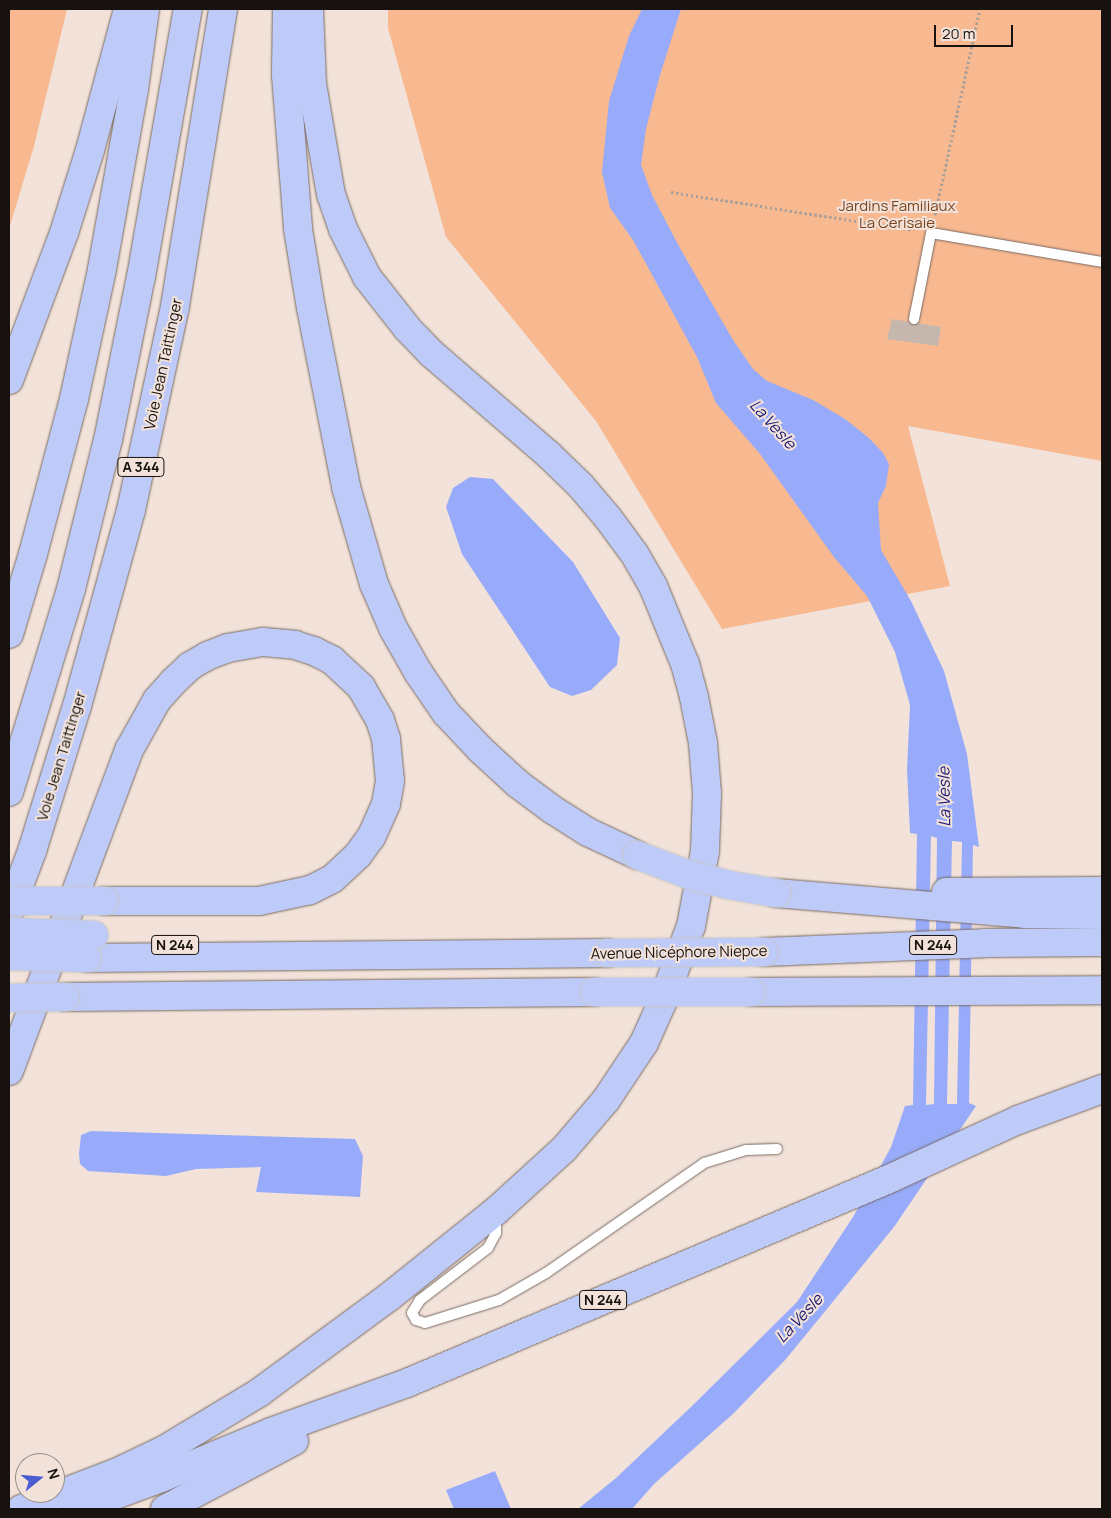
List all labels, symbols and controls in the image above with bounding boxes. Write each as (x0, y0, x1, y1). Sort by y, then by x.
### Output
scale bar (936, 15, 1015, 47)
text: 20 m (942, 23, 975, 44)
park label: Jardins Familiaux La Cerisaie (839, 196, 955, 231)
street label: Voie Jean Taittinger (140, 296, 186, 432)
water label: La Vesle (746, 395, 800, 453)
road number: A 344 (117, 456, 165, 478)
street label: Voie Jean Taittinger (33, 689, 89, 823)
water label: La Vesle (934, 767, 954, 827)
road number: N 244 (150, 934, 200, 956)
road number: N 244 (908, 934, 958, 956)
street label: Avenue Nicéphore Niepce (591, 941, 767, 963)
road number: N 244 (578, 1288, 628, 1312)
water label: La Vesle (772, 1290, 826, 1346)
north arrow (15, 1453, 65, 1503)
text: N (43, 1466, 64, 1481)

